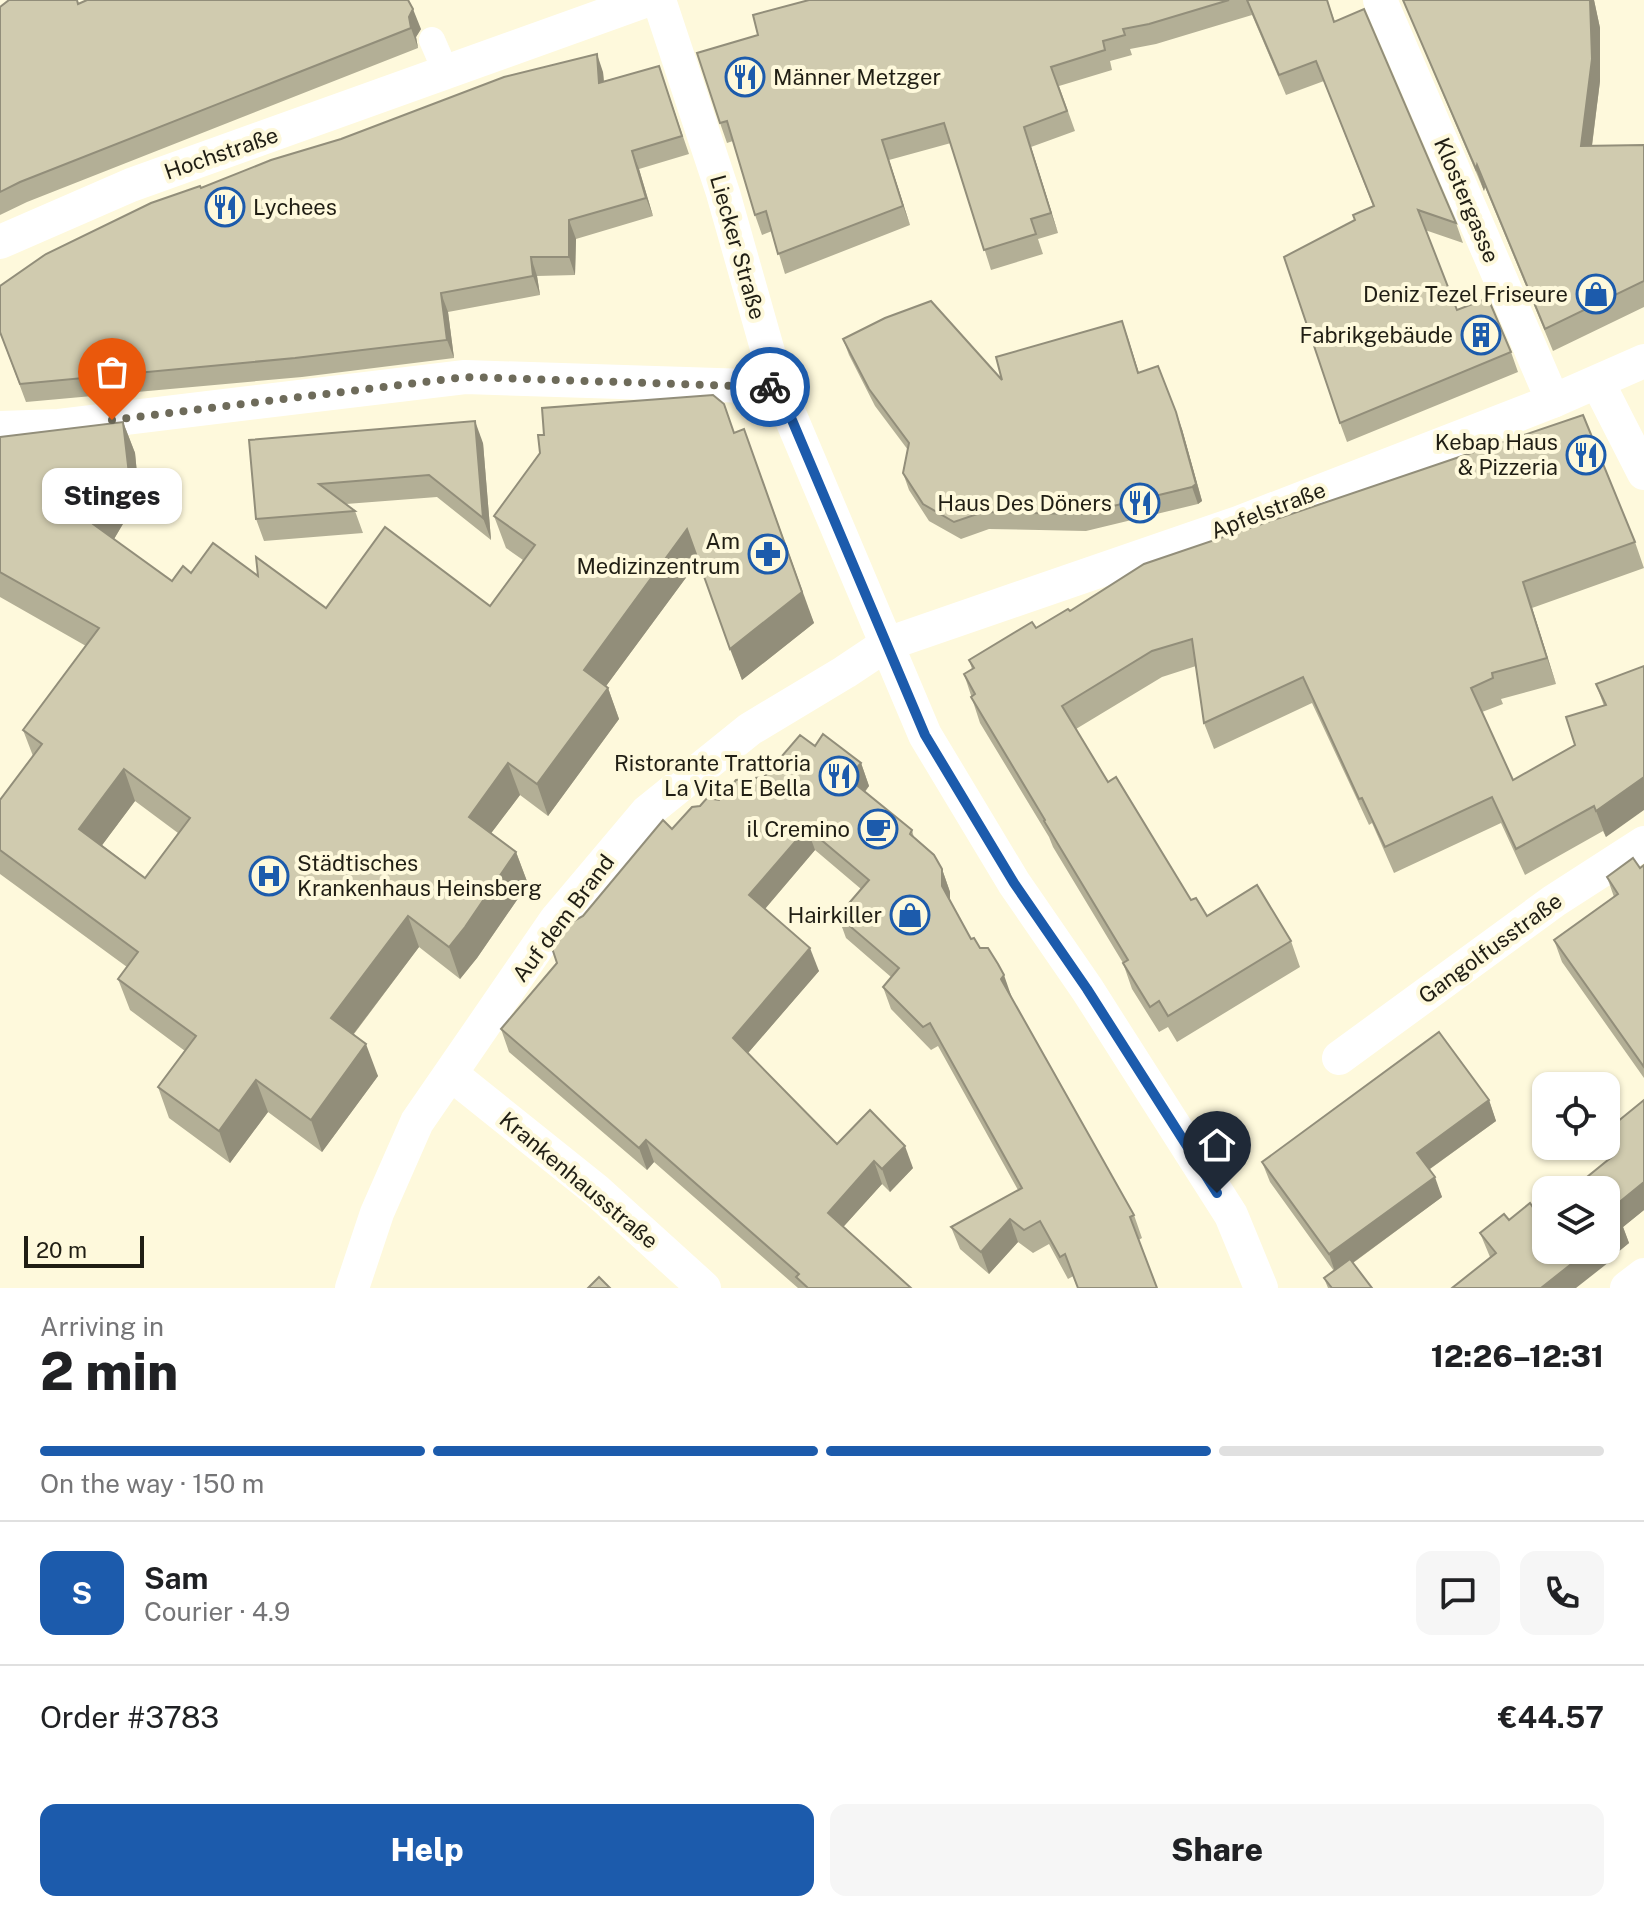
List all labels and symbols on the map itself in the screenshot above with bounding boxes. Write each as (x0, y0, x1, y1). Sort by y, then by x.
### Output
restaurant icon: Männer Metzger (724, 56, 766, 98)
place label: Männer Metzger (773, 64, 941, 90)
street label: Hochstraße (161, 121, 281, 185)
street label: Klostergasse (1429, 133, 1505, 267)
street label: Liecker Straße (705, 172, 771, 322)
restaurant icon: Lychees (204, 186, 246, 228)
place label: Lychees (253, 194, 337, 220)
shop icon: Deniz Tezel Friseure (1575, 273, 1617, 315)
place label: Deniz Tezel Friseure (1363, 281, 1568, 307)
building icon: Fabrikgebäude (1460, 314, 1502, 356)
place label: Fabrikgebäude (1299, 322, 1453, 348)
pin (78, 338, 146, 420)
courier (730, 347, 810, 427)
place label: Kebap Haus & Pizzeria (1435, 429, 1558, 480)
restaurant icon: Kebap Haus & Pizzeria (1565, 434, 1607, 476)
callout: Stinges (42, 468, 182, 524)
street label: Apfelstraße (1207, 476, 1329, 544)
restaurant icon: Haus Des Döners (1119, 482, 1161, 524)
place label: Haus Des Döners (937, 490, 1112, 516)
place label: Am Medizinzentrum (576, 528, 740, 579)
pharmacy icon: Am Medizinzentrum (747, 533, 789, 575)
place label: Ristorante Trattoria La Vita E Bella (614, 750, 811, 801)
restaurant icon: Ristorante Trattoria La Vita E Bella (818, 755, 860, 797)
cafe icon: il Cremino (857, 808, 899, 850)
place label: il Cremino (747, 816, 850, 842)
street label: Auf dem Brand (507, 849, 619, 987)
place label: Städtisches Krankenhaus Heinsberg (297, 850, 542, 901)
hospital icon: Städtisches Krankenhaus Heinsberg (248, 855, 290, 897)
street label: Gangolfusstraße (1413, 887, 1567, 1009)
shop icon: Hairkiller (889, 894, 931, 936)
place label: Hairkiller (787, 902, 882, 928)
street label: Krankenhausstraße (494, 1106, 664, 1254)
pin (1183, 1111, 1251, 1193)
scale bar (24, 1232, 144, 1268)

